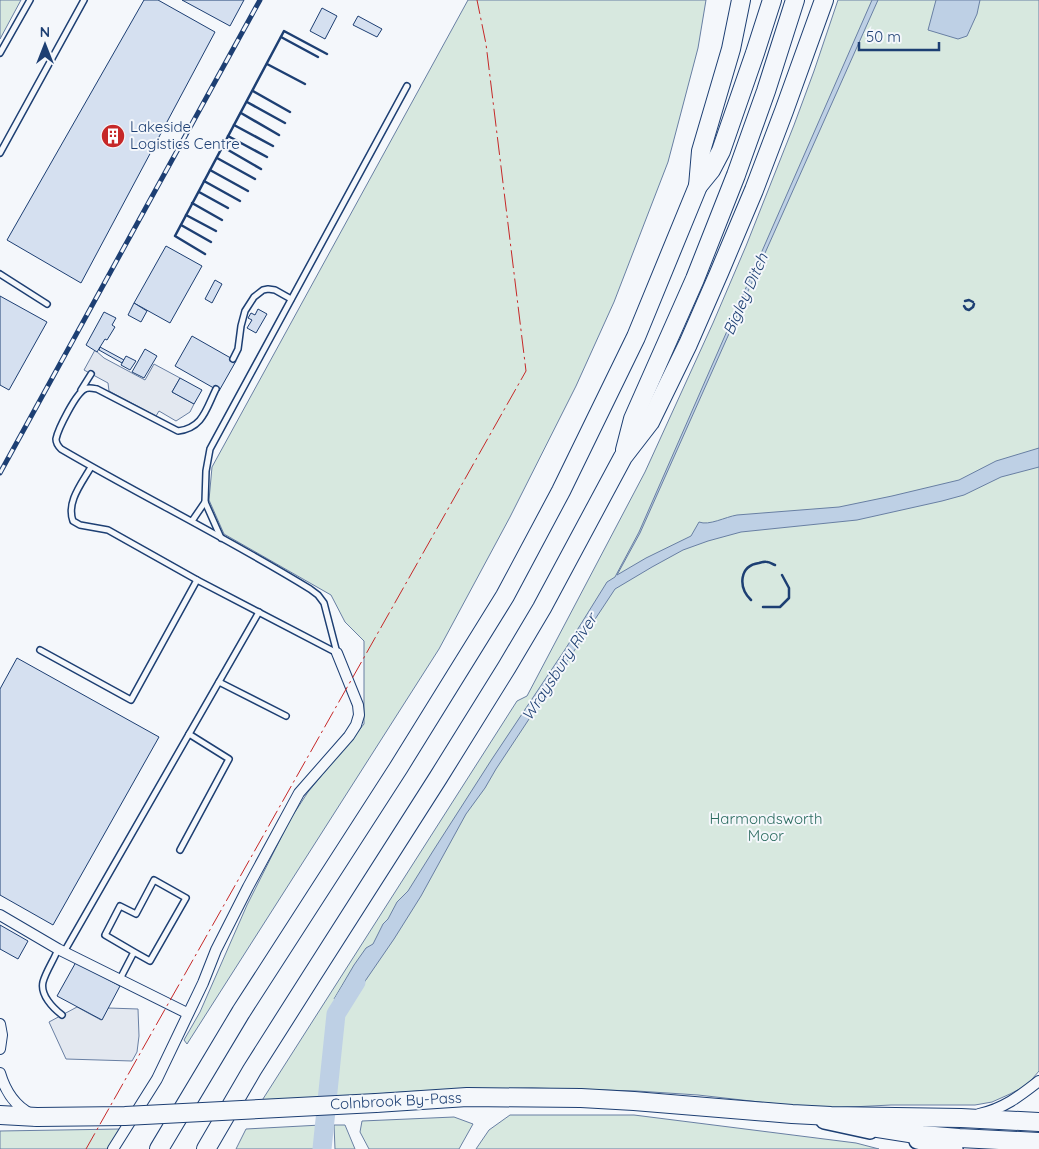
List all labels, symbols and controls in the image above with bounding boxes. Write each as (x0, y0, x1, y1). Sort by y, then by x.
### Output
north arrow (20, 20, 70, 70)
scale bar (859, 20, 939, 52)
text: N (40, 23, 50, 41)
text: 50 m (866, 27, 901, 46)
place label: Lakeside Logistics Centre (130, 117, 240, 153)
building icon: Lakeside Logistics Centre (100, 123, 126, 149)
water label: Bigley Ditch (718, 249, 772, 338)
water label: Wraysbury River (517, 608, 602, 724)
park label: Harmondsworth Moor (710, 809, 822, 845)
street label: Colnbrook By-Pass (330, 1088, 462, 1113)

